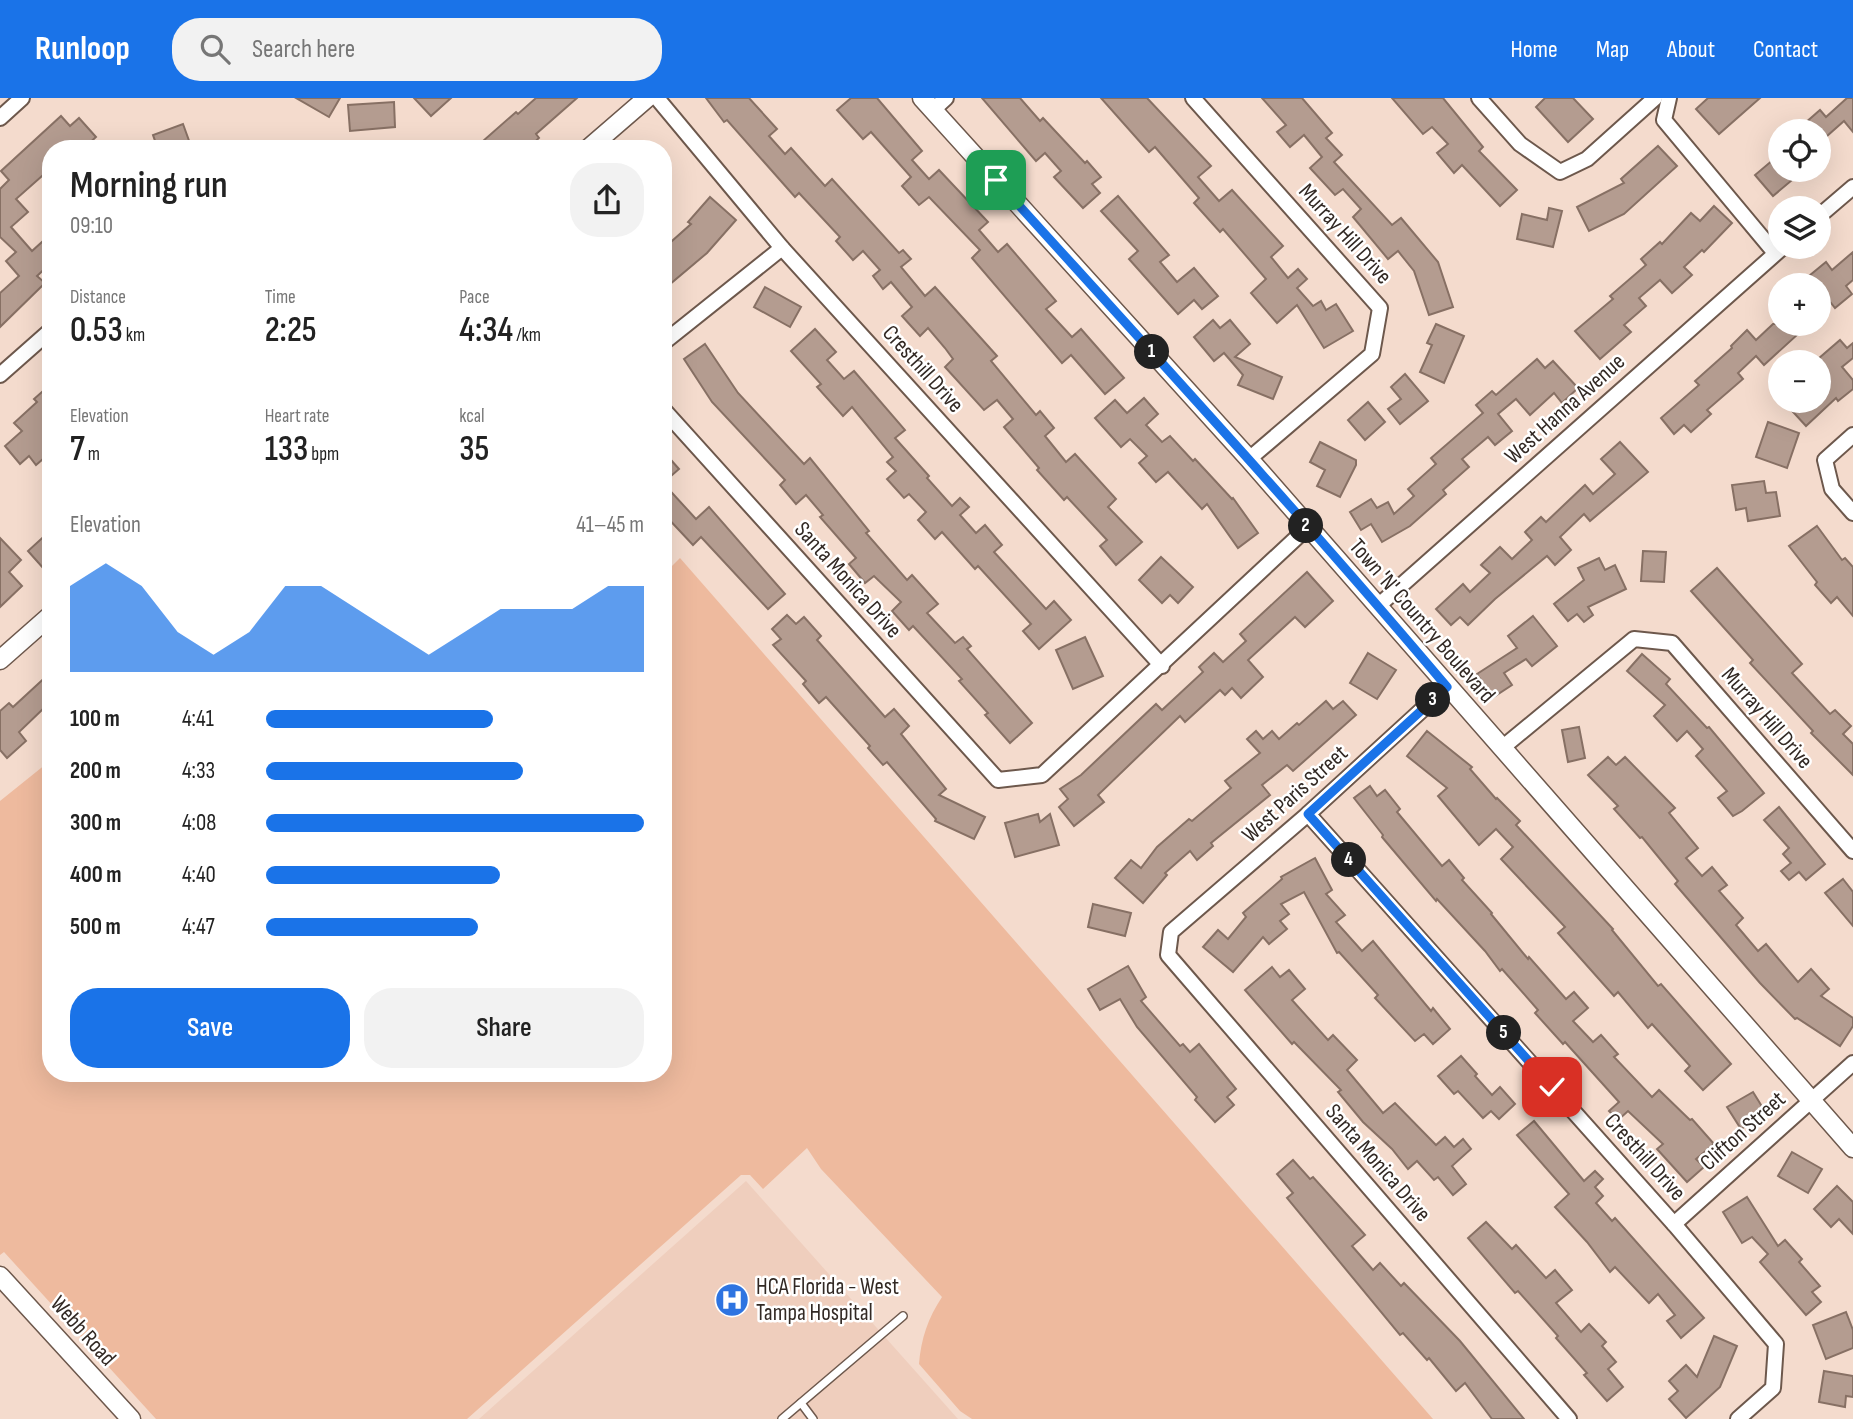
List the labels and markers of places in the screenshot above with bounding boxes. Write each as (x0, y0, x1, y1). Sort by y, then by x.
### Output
pin (966, 150, 1026, 210)
pin: 1 (1134, 334, 1170, 370)
pin: 2 (1288, 508, 1324, 544)
pin: 3 (1416, 682, 1450, 718)
pin: 4 (1332, 842, 1366, 878)
pin: 5 (1486, 1016, 1522, 1051)
pin (1522, 1057, 1582, 1117)
place label: HCA Florida - West Tampa Hospital (756, 1273, 899, 1327)
hospital icon: HCA Florida - West Tampa Hospital (713, 1281, 751, 1319)

